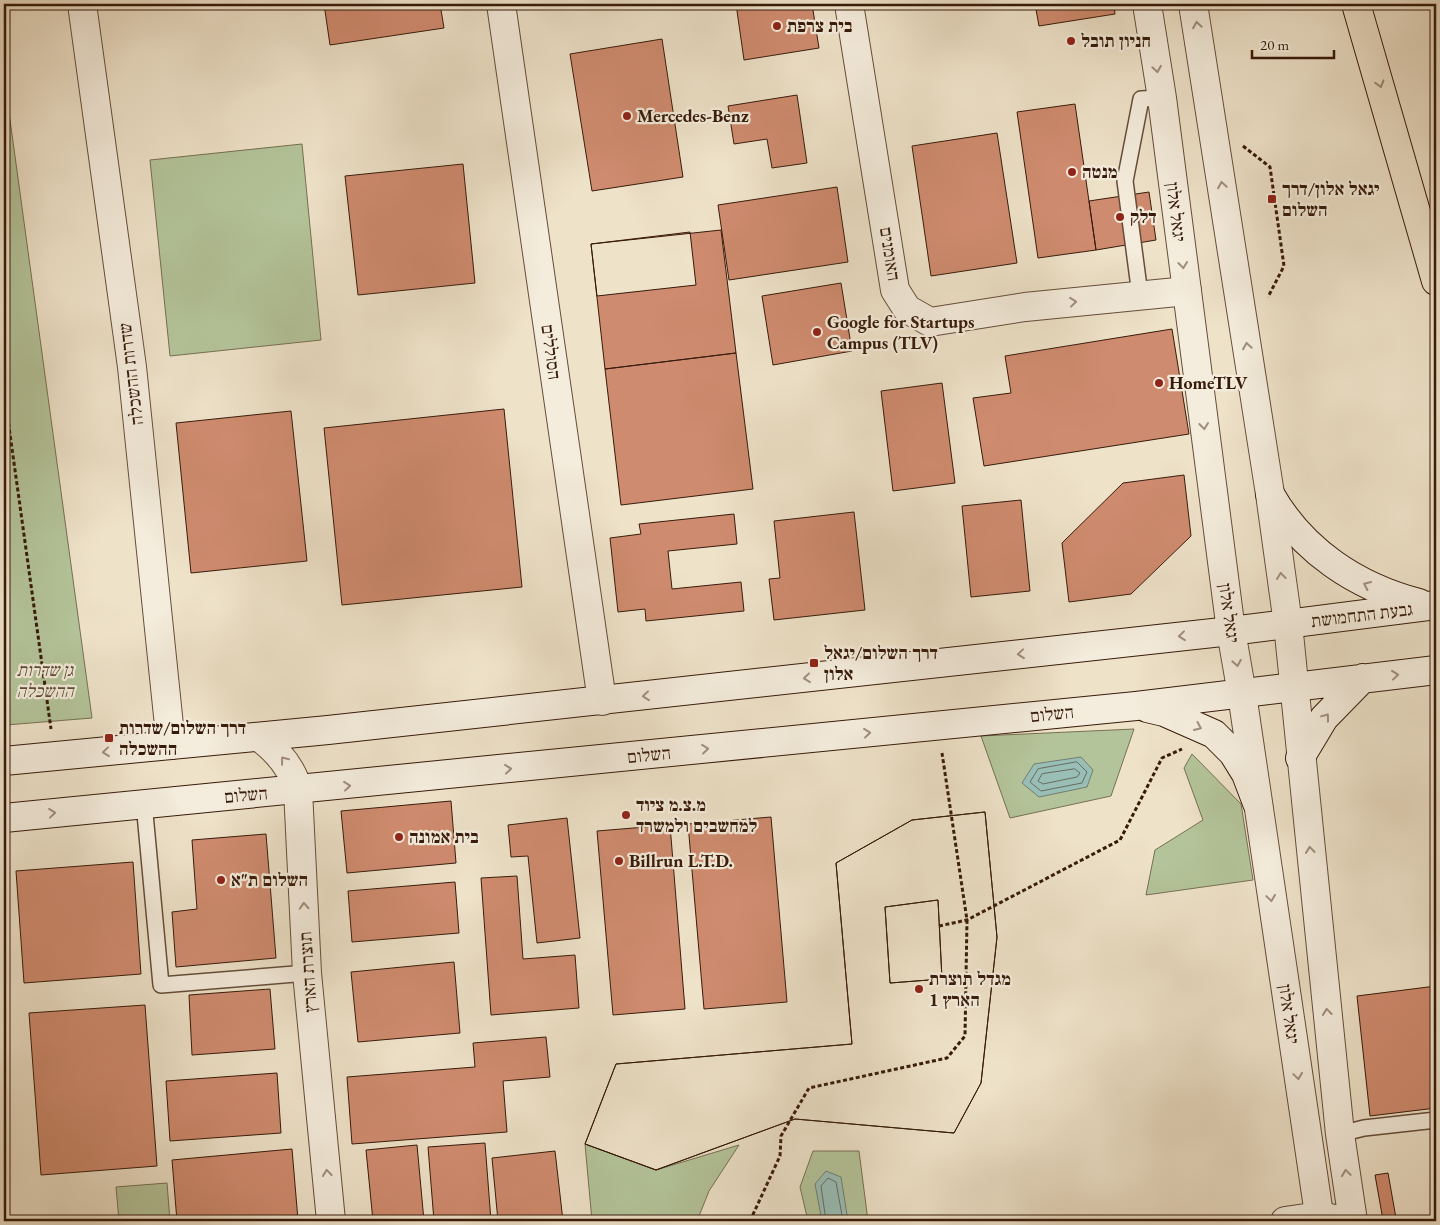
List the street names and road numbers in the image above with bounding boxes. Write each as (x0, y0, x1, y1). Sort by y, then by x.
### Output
street label: יגאל אלון (1161, 181, 1192, 243)
street label: האומנים (875, 225, 906, 283)
street label: שדרות ההשכלה (113, 321, 148, 427)
street label: הסוללים (536, 323, 567, 381)
street label: יגאל אלון (1214, 582, 1245, 644)
street label: גבעת התחמושת (1310, 597, 1414, 632)
street label: השלום (1029, 700, 1075, 727)
street label: השלום (626, 741, 672, 768)
street label: השלום (223, 781, 269, 808)
street label: תוצרת הארץ (293, 931, 322, 1013)
street label: יגאל אלון (1274, 983, 1305, 1045)

